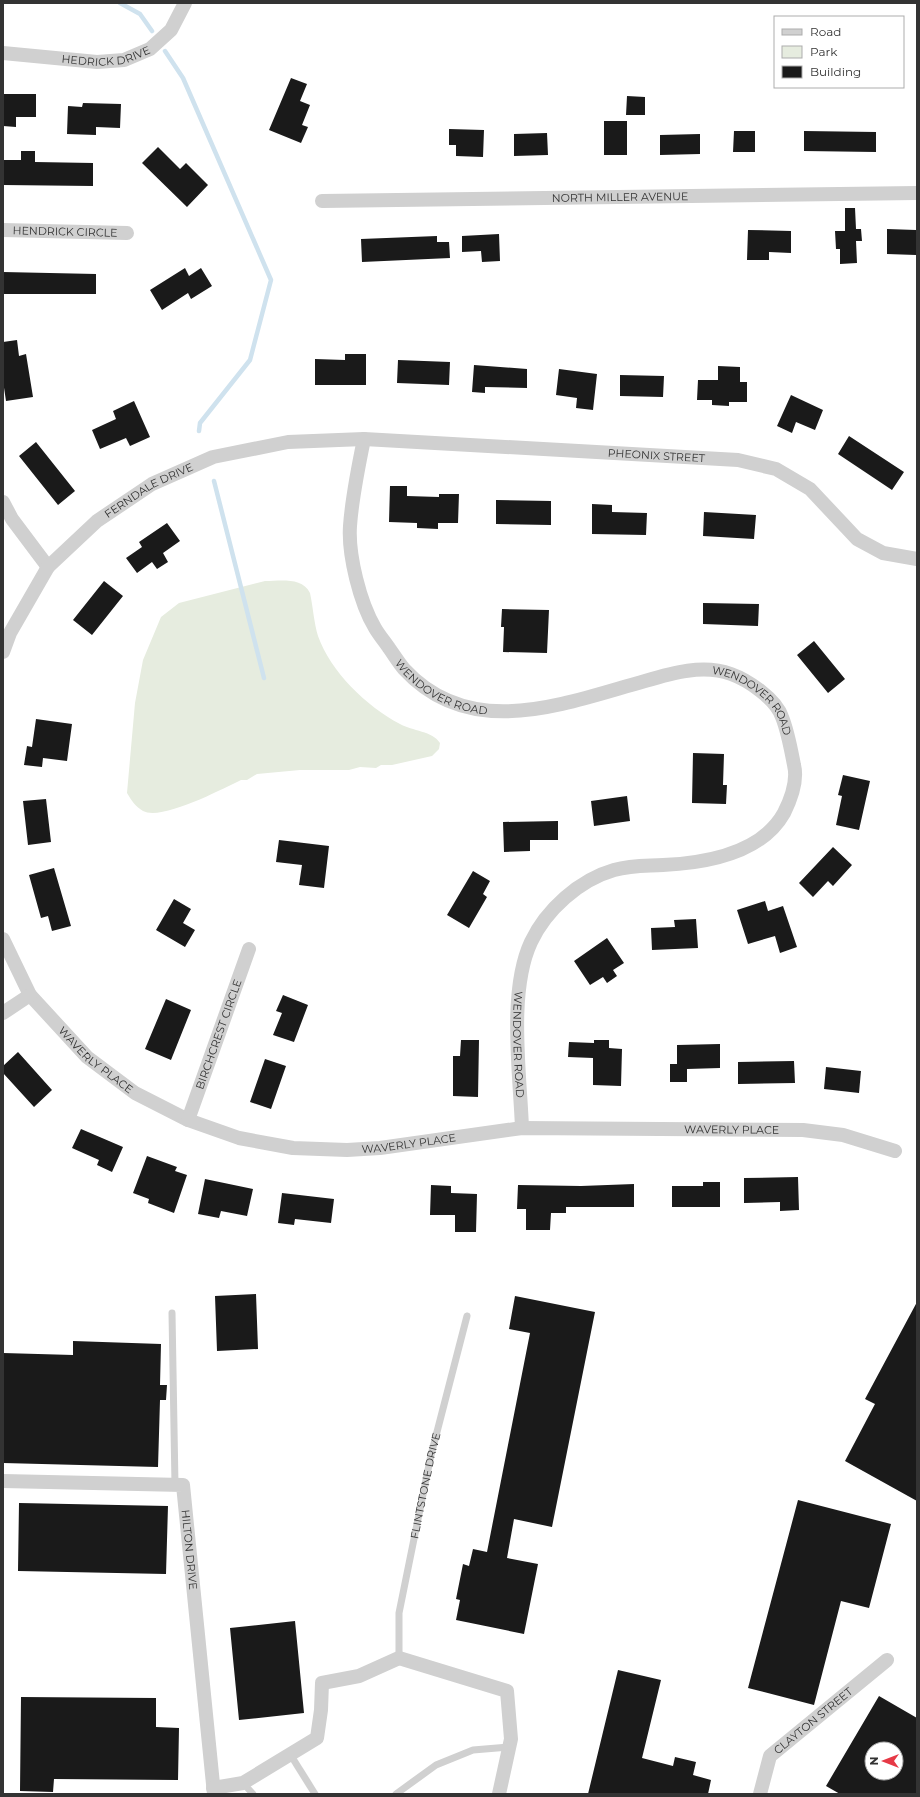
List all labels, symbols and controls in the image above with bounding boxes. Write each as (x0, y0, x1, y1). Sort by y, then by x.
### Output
legend (774, 16, 904, 88)
text: Road (810, 24, 841, 39)
street label: HEDRICK DRIVE (61, 43, 152, 69)
text: Park (810, 44, 838, 59)
text: Building (810, 64, 861, 79)
street label: NORTH MILLER AVENUE (552, 189, 688, 205)
street label: HENDRICK CIRCLE (12, 223, 118, 240)
street label: PHEONIX STREET (607, 446, 706, 465)
street label: FERNDALE DRIVE (102, 460, 195, 521)
street label: WENDOVER ROAD (392, 656, 488, 718)
street label: WENDOVER ROAD (711, 663, 794, 737)
street label: BIRCHCREST CIRCLE (192, 977, 245, 1091)
street label: WENDOVER ROAD (510, 991, 527, 1098)
street label: WAVERLY PLACE (56, 1024, 136, 1096)
street label: WAVERLY PLACE (684, 1122, 779, 1137)
street label: WAVERLY PLACE (361, 1130, 457, 1156)
street label: FLINTSTONE DRIVE (407, 1431, 444, 1540)
street label: HILTON DRIVE (179, 1509, 200, 1590)
street label: CLAYTON STREET (771, 1684, 856, 1757)
north arrow (864, 1741, 904, 1781)
text: N (867, 1757, 881, 1765)

